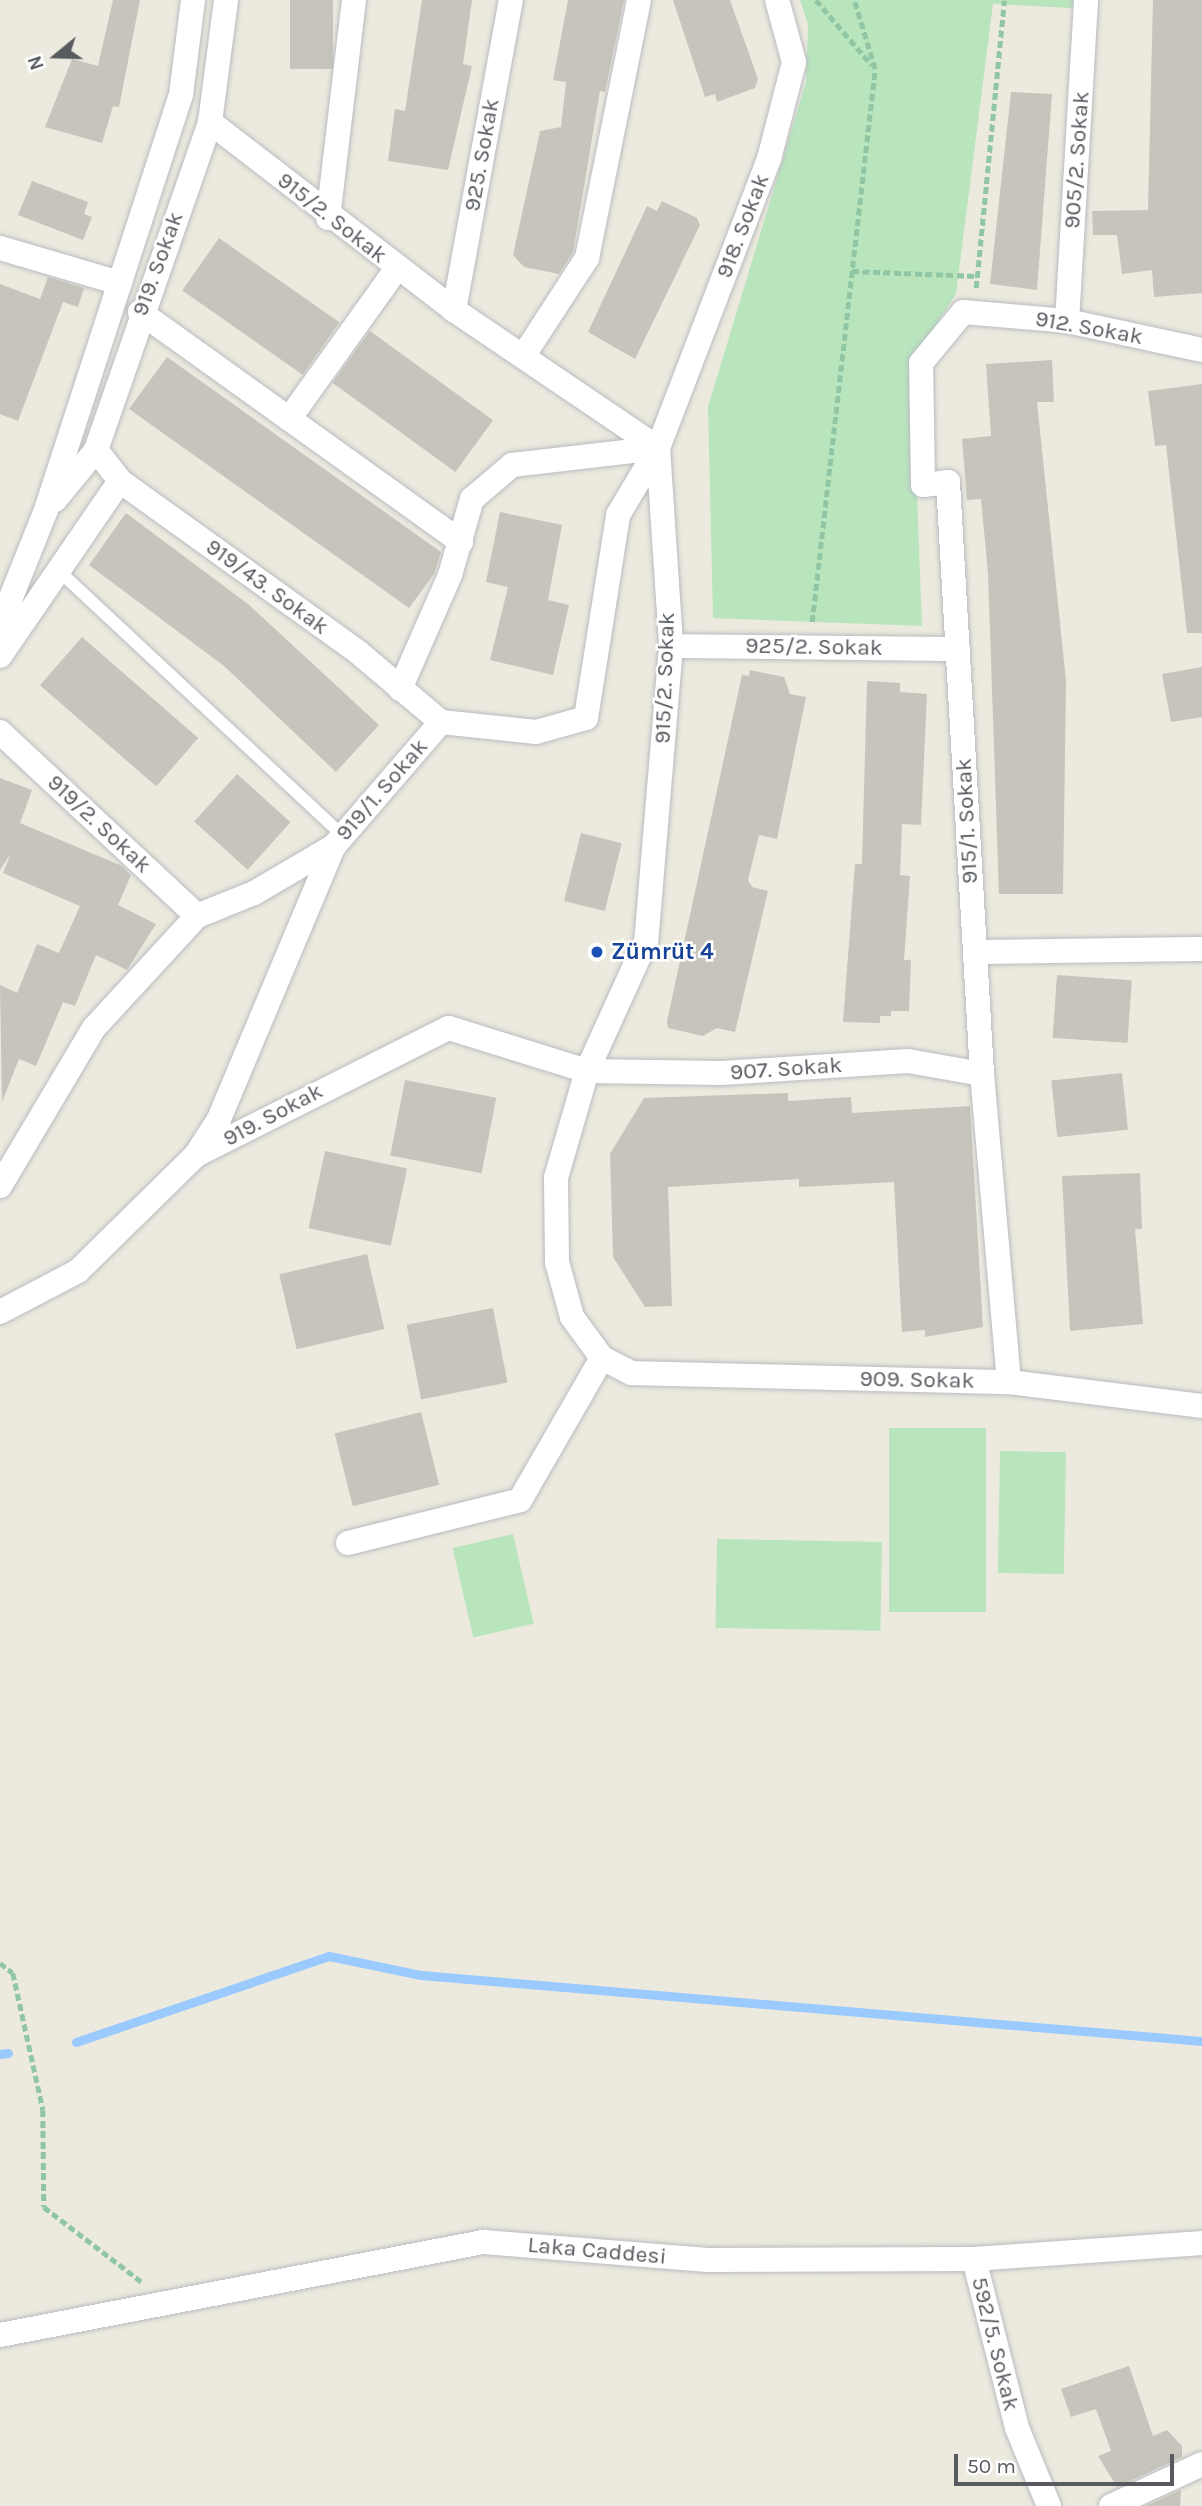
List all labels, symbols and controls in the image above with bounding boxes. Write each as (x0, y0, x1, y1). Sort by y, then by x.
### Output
north arrow (21, 21, 91, 91)
text: N (24, 53, 49, 73)
street label: 905/2. Sokak (1058, 90, 1096, 230)
street label: 925. Sokak (458, 96, 506, 214)
street label: 915/2. Sokak (272, 167, 392, 269)
street label: 918. Sokak (710, 170, 776, 282)
street label: 919. Sokak (126, 208, 190, 320)
street label: 912. Sokak (1033, 305, 1145, 351)
street label: 919/43. Sokak (200, 533, 334, 641)
street label: 915/2. Sokak (649, 612, 681, 744)
street label: 925/2. Sokak (745, 632, 883, 662)
street label: 919/1. Sokak (330, 733, 434, 847)
street label: 915/1. Sokak (950, 757, 984, 885)
street label: 919/2. Sokak (41, 769, 157, 879)
place label: Zümrüt 4 (611, 938, 714, 966)
marker: Zümrüt 4 (589, 944, 605, 960)
street label: 907. Sokak (729, 1051, 843, 1087)
street label: 919. Sokak (218, 1077, 328, 1153)
street label: 909. Sokak (859, 1365, 975, 1395)
street label: Laka Caddesi (526, 2231, 668, 2271)
street label: 592/5. Sokak (965, 2274, 1025, 2414)
scale bar (957, 2440, 1178, 2484)
text: 50 m (967, 2454, 1016, 2478)

